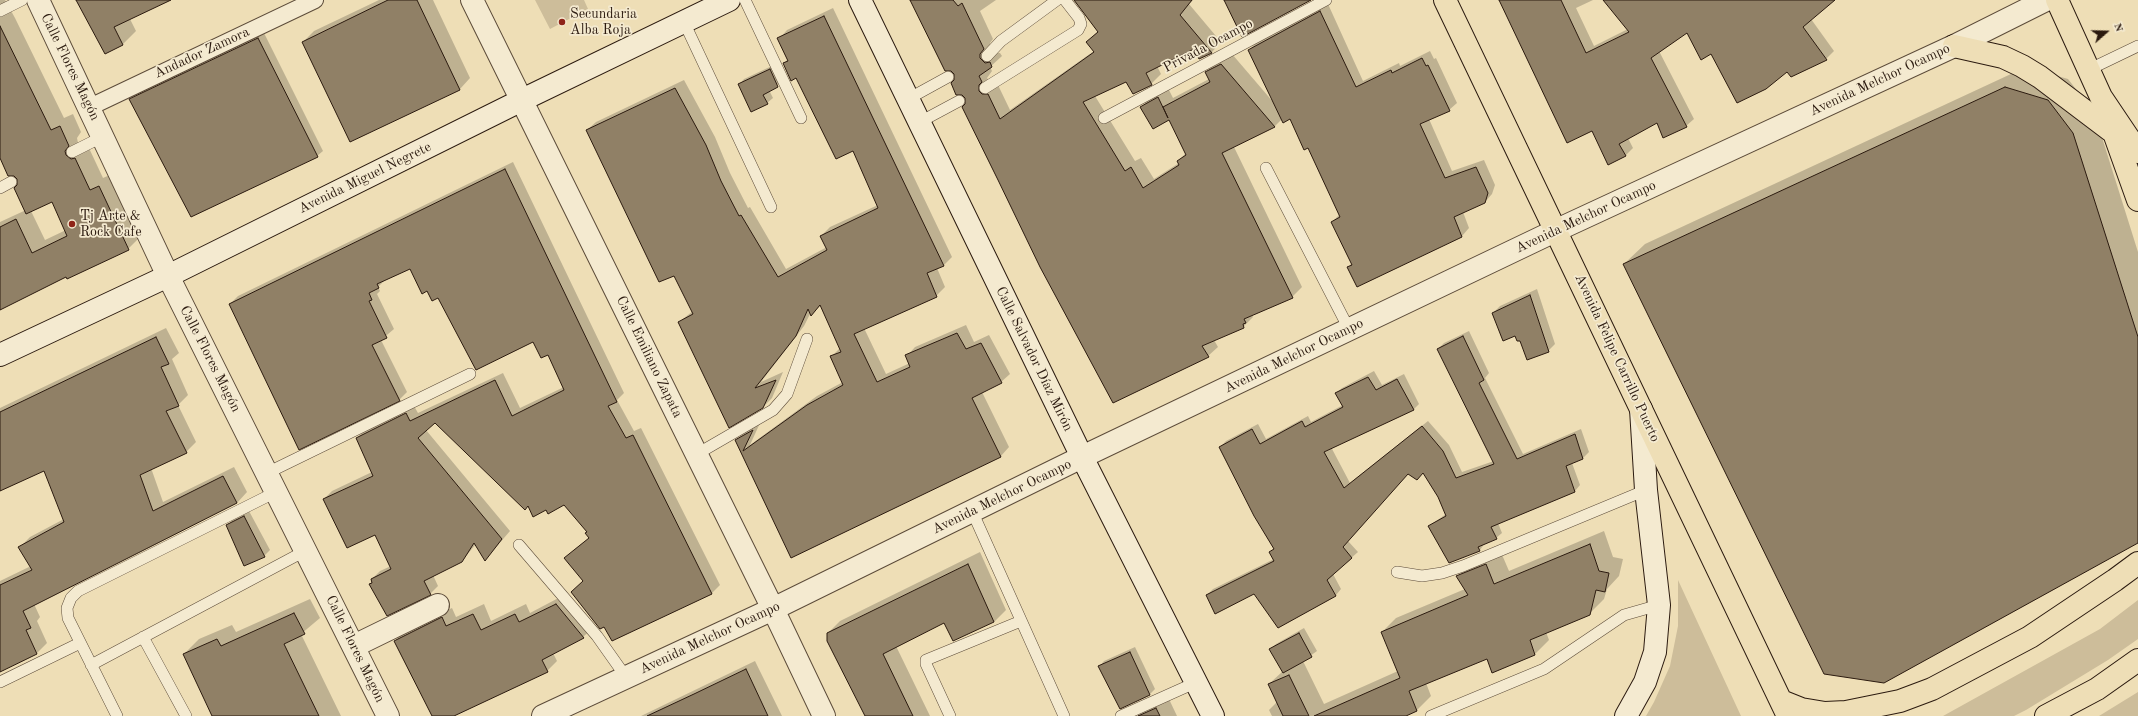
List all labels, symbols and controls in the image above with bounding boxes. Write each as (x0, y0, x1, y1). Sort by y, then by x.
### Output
place label: Secundaria Alba Roja (570, 6, 637, 38)
street label: Calle Flores Magón (37, 11, 103, 123)
north arrow (2086, 12, 2126, 52)
street label: Privada Ocampo (1160, 15, 1256, 77)
marker: Secundaria Alba Roja (557, 17, 567, 27)
text: N (2111, 22, 2124, 34)
street label: Andador Zamora (152, 24, 252, 82)
street label: Avenida Melchor Ocampo (1807, 40, 1953, 120)
street label: Avenida Miguel Negrete (296, 139, 434, 217)
street label: Avenida Melchor Ocampo (1513, 177, 1659, 257)
place label: Tj Arte & Rock Cafe (80, 208, 142, 240)
marker: Tj Arte & Rock Cafe (67, 219, 77, 229)
street label: Avenida Felipe Carrillo Puerto (1571, 271, 1663, 445)
street label: Calle Salvador Díaz Mirón (992, 284, 1076, 434)
street label: Calle Emiliano Zapata (612, 293, 686, 421)
street label: Calle Flores Magón (176, 303, 244, 415)
street label: Avenida Melchor Ocampo (1222, 315, 1366, 397)
street label: Avenida Melchor Ocampo (930, 456, 1074, 538)
street label: Calle Flores Magón (322, 593, 388, 705)
street label: Avenida Melchor Ocampo (637, 598, 783, 678)

